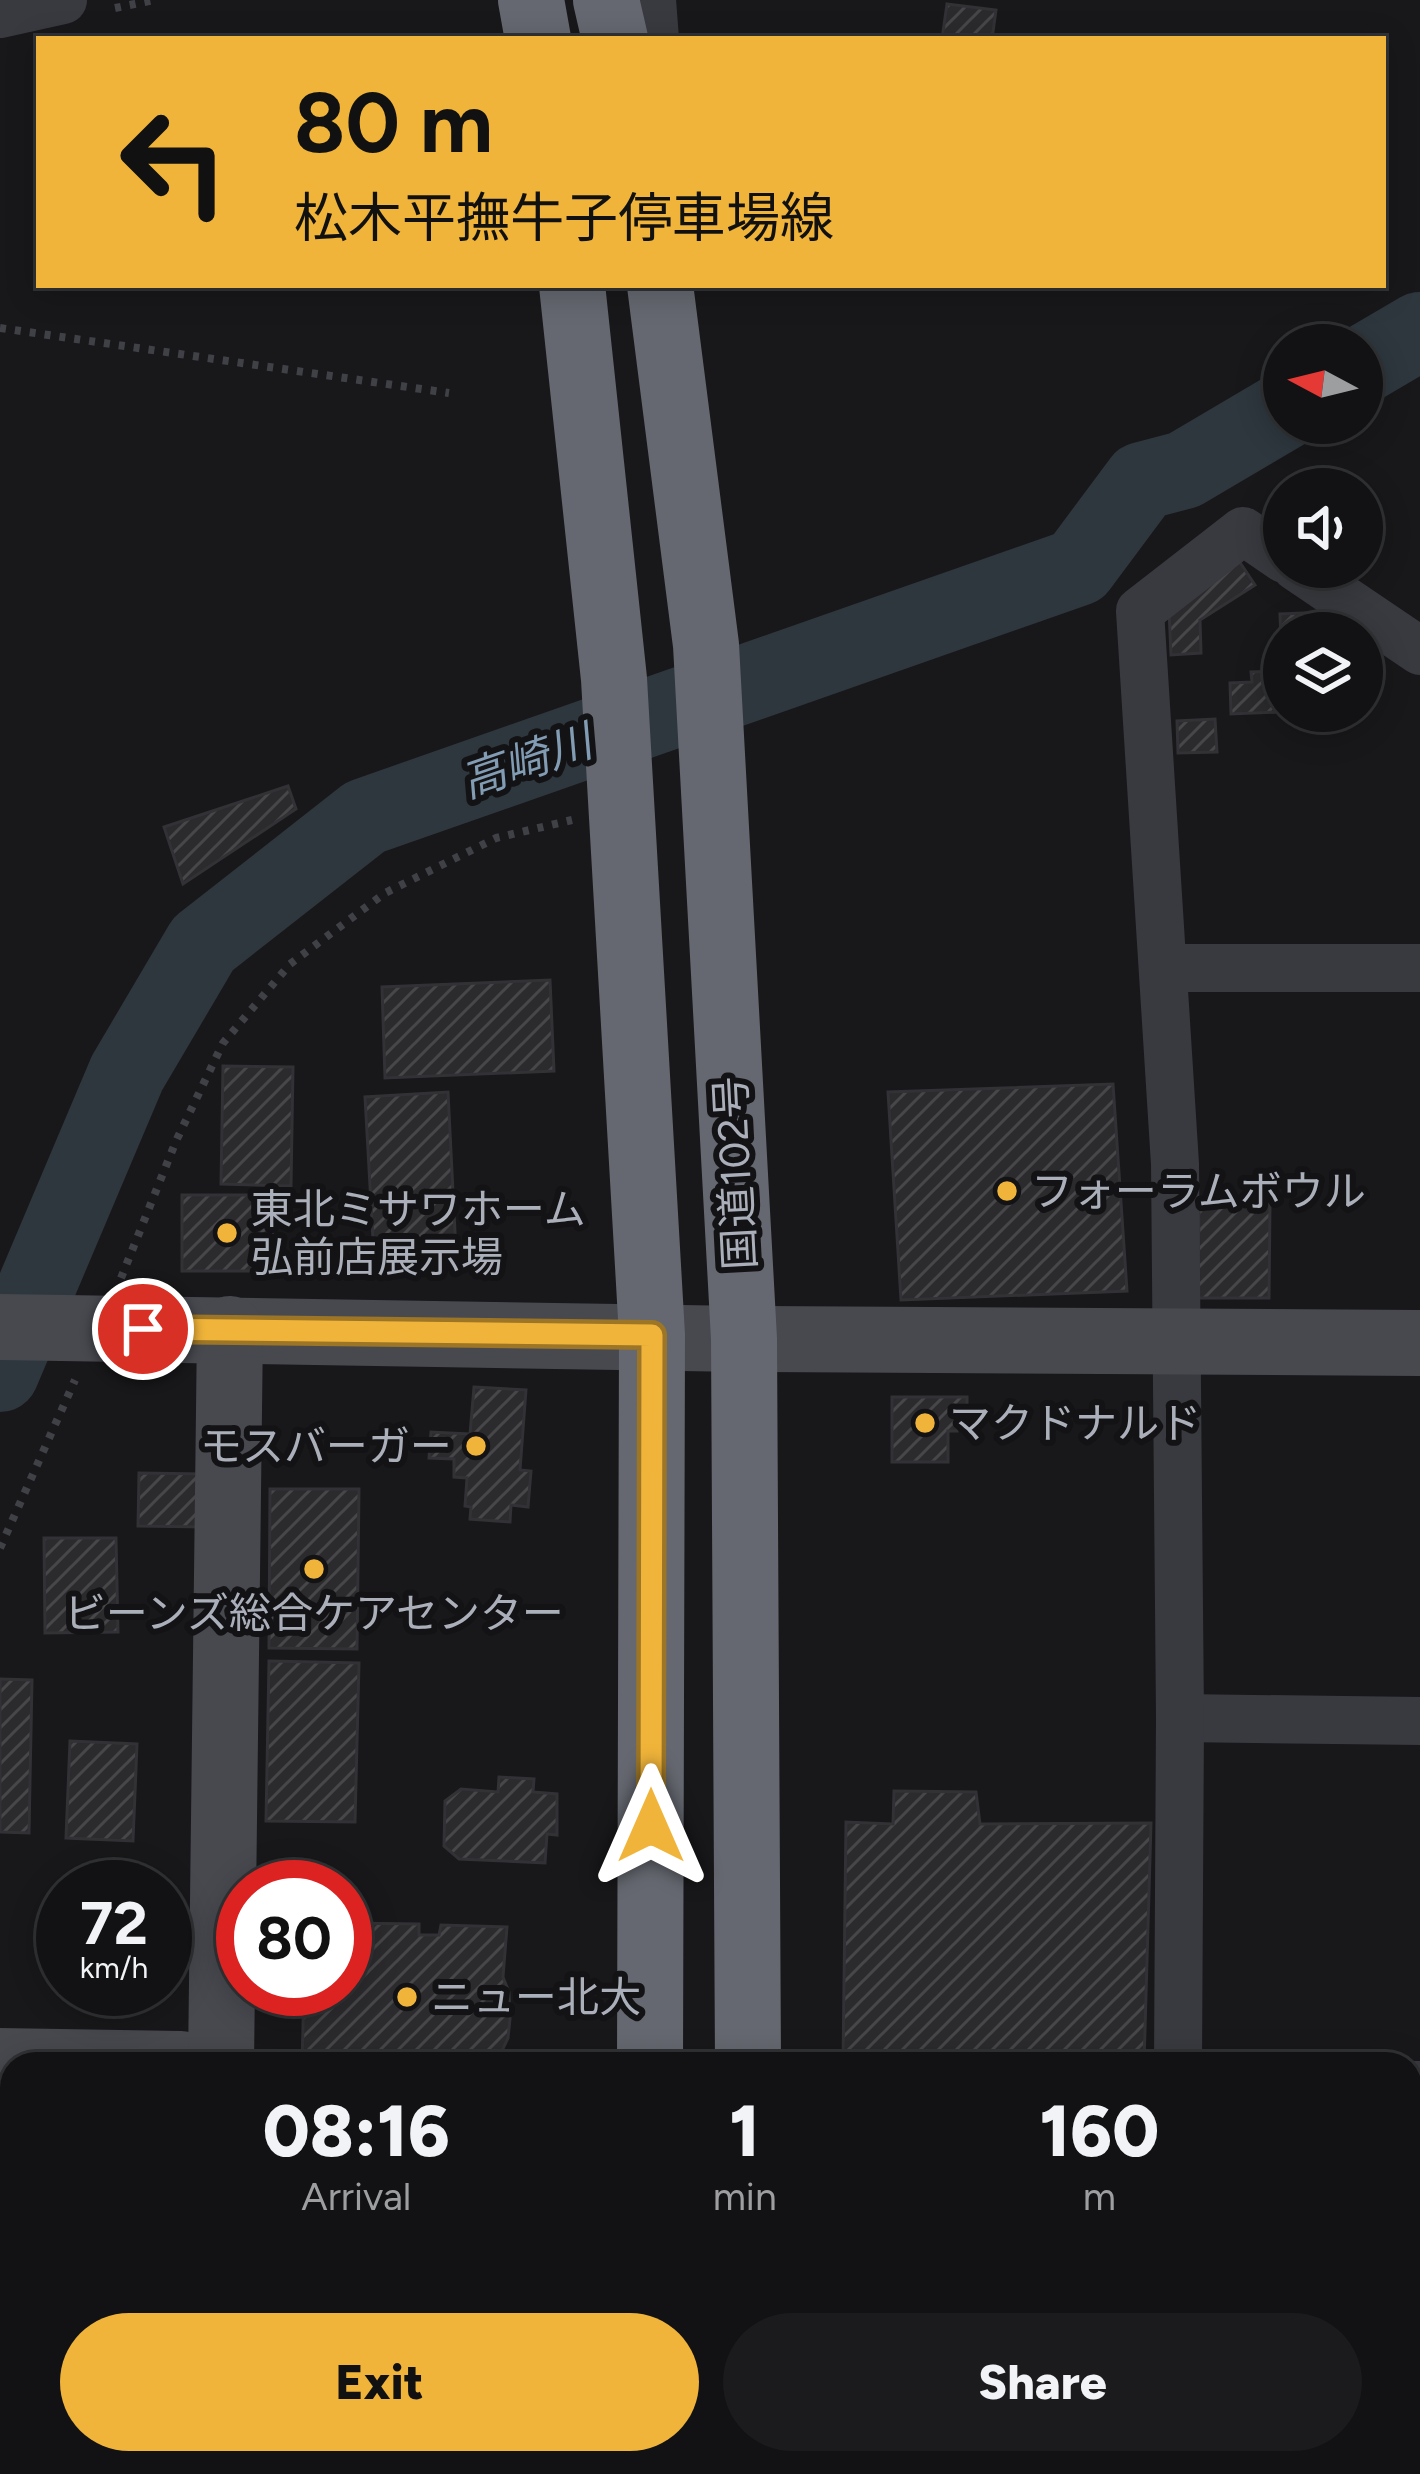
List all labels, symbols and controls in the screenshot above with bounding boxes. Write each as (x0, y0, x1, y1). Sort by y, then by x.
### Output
text: 80 m (294, 72, 493, 173)
icon: left (96, 84, 252, 240)
text: 松木平撫牛子停車場線 (294, 186, 834, 251)
north arrow (1263, 324, 1383, 444)
map controls (1263, 324, 1383, 732)
button: sound (1263, 468, 1383, 588)
button: layers (1263, 612, 1383, 732)
water label: 高崎川 (453, 712, 602, 809)
street label: 国道102号 (705, 1075, 766, 1271)
place label: フォーラムボウル (1031, 1166, 1366, 1217)
marker: フォーラムボウル (994, 1178, 1020, 1204)
place label: 東北ミサワホーム 弘前店展示場 (251, 1184, 586, 1283)
marker: 東北ミサワホーム 弘前店展示場 (214, 1220, 240, 1246)
pin (92, 1278, 194, 1380)
icon: arrive (110, 1296, 176, 1362)
place label: マクドナルド (949, 1398, 1201, 1449)
marker: マクドナルド (912, 1410, 938, 1436)
place label: モスバーガー (200, 1421, 452, 1472)
marker: モスバーガー (463, 1433, 489, 1459)
marker: ビーンズ総合ケアセンター (301, 1556, 327, 1582)
place label: ビーンズ総合ケアセンター (64, 1588, 564, 1639)
position arrow (588, 1763, 714, 1889)
speed limit sign: 80 (216, 1860, 372, 2016)
text: 72 (80, 1887, 148, 1959)
text: km/h (80, 1949, 148, 1986)
place label: ニュー北大 (431, 1972, 641, 2023)
marker: ニュー北大 (394, 1984, 420, 2010)
text: 08:16 (263, 2088, 450, 2174)
text: 1 (729, 2088, 760, 2174)
text: 160 (1039, 2088, 1159, 2174)
text: Arrival (301, 2173, 411, 2220)
text: min (713, 2173, 777, 2220)
text: m (1083, 2173, 1116, 2220)
button: Exit (60, 2313, 699, 2451)
button: Share (723, 2313, 1362, 2451)

